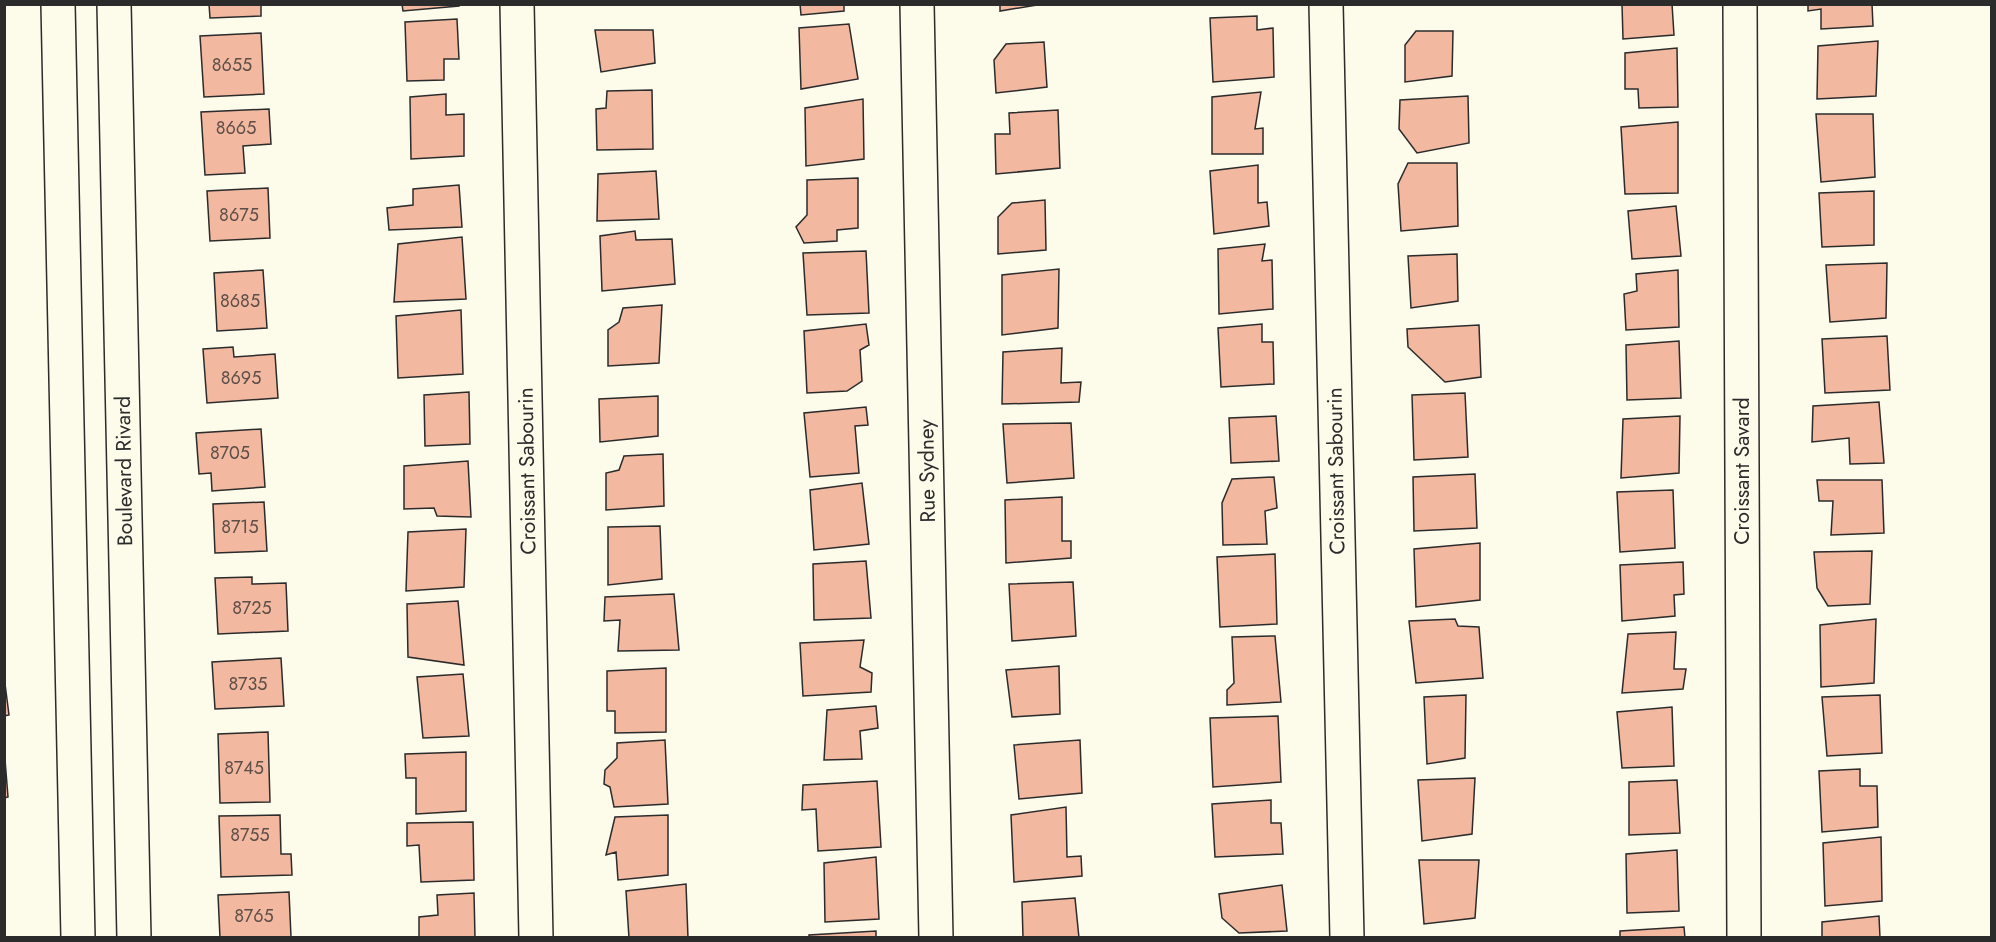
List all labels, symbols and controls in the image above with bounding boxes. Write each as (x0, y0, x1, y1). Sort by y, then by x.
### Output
house number: 8655 (212, 52, 252, 78)
house number: 8665 (216, 115, 256, 141)
house number: 8675 (219, 202, 259, 228)
house number: 8685 (220, 288, 260, 314)
house number: 8695 (221, 365, 261, 391)
street label: Croissant Sabourin (511, 387, 543, 555)
street label: Croissant Sabourin (1320, 387, 1352, 555)
street label: Boulevard Rivard (108, 396, 140, 546)
street label: Croissant Savard (1727, 397, 1757, 545)
street label: Rue Sydney (911, 418, 943, 523)
house number: 8705 (210, 440, 250, 466)
house number: 8715 (221, 514, 259, 540)
house number: 8725 (232, 595, 272, 621)
house number: 8735 (229, 671, 268, 697)
house number: 8745 (224, 755, 264, 781)
house number: 8755 (230, 822, 270, 848)
house number: 8765 (234, 903, 274, 929)

